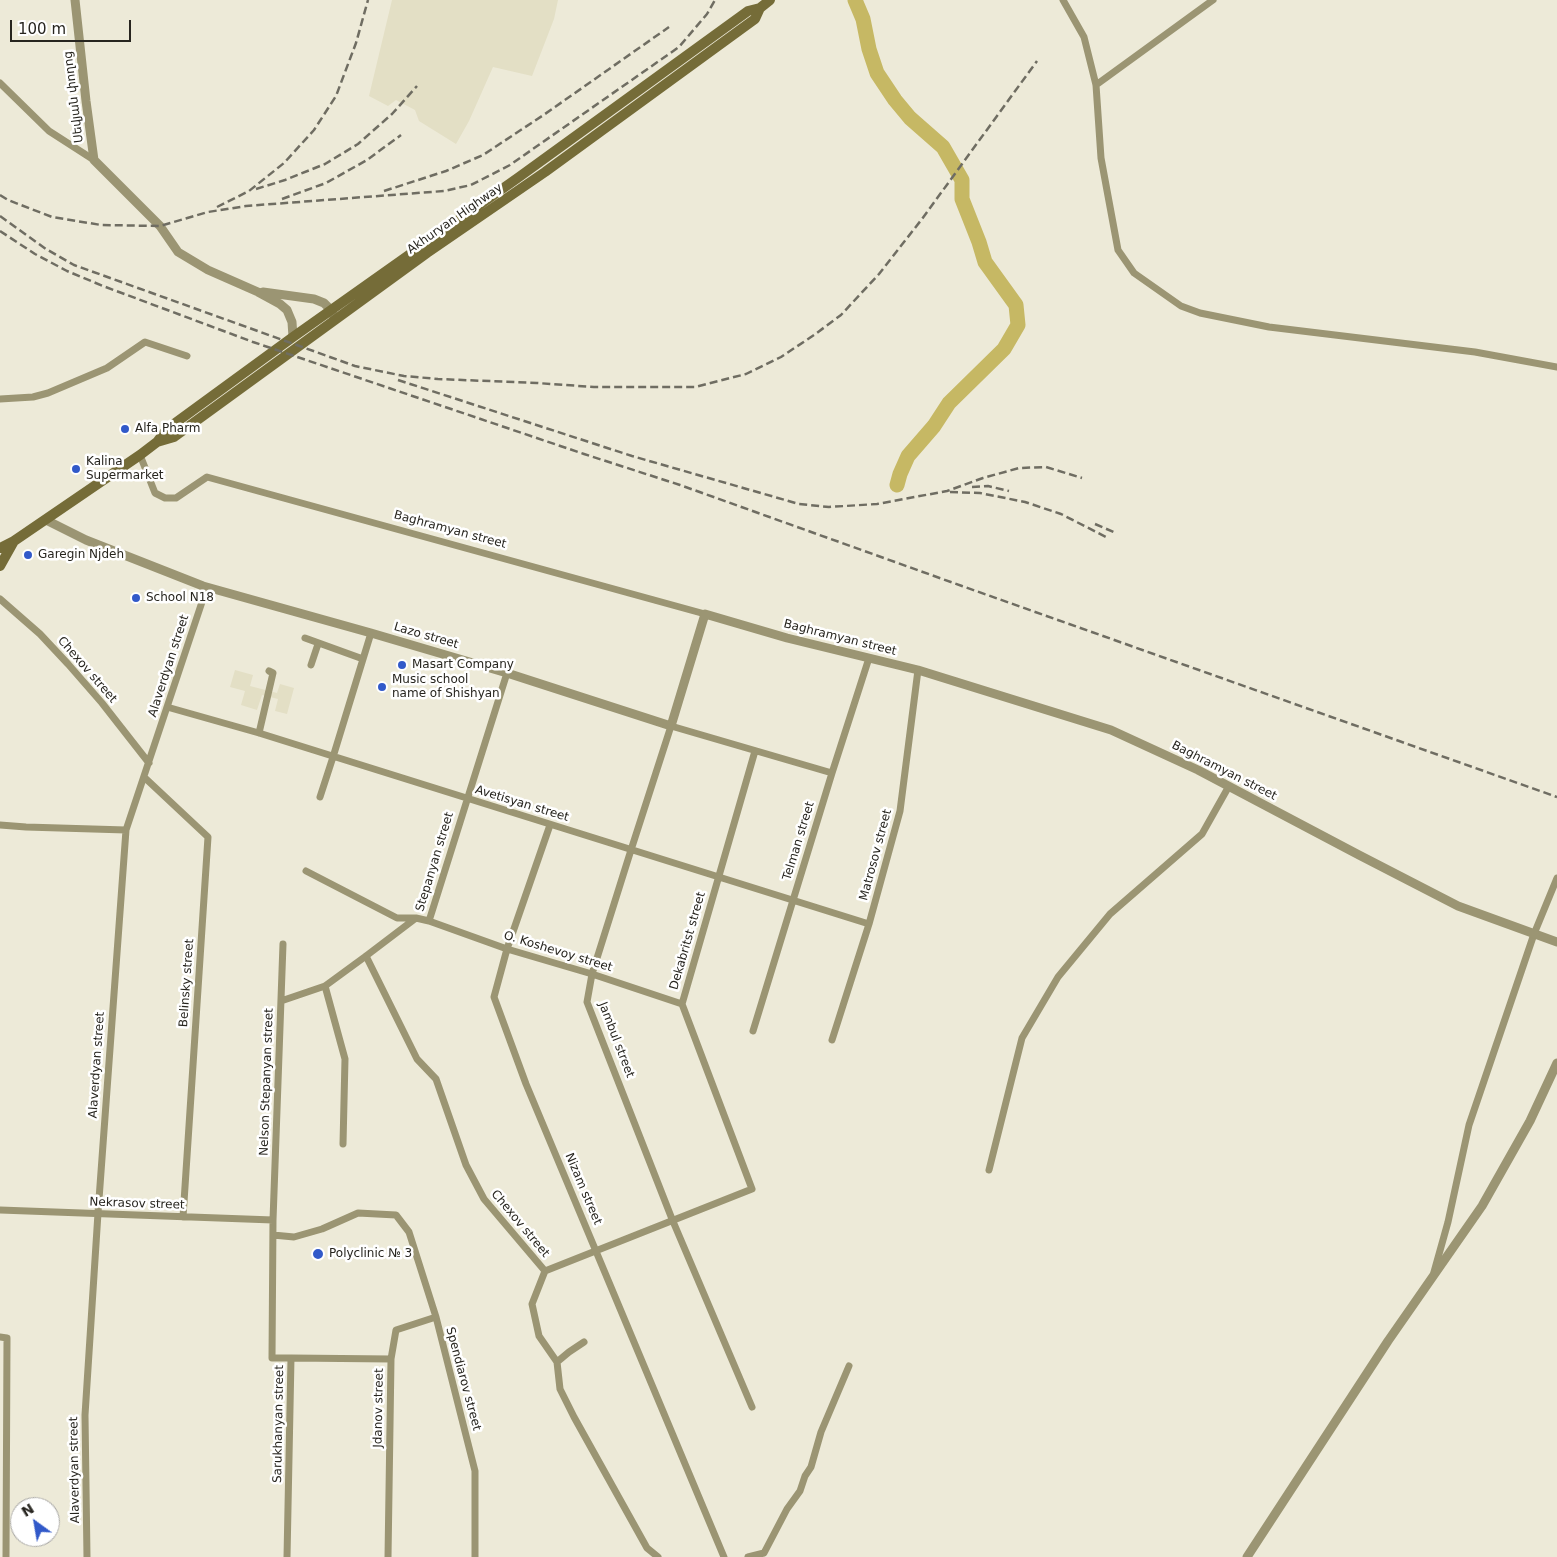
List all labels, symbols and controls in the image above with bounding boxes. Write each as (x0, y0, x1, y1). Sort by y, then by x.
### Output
scale bar (12, 10, 134, 42)
text: 100 m (18, 20, 66, 38)
street label: Սեվյան փողոց (61, 50, 87, 144)
street label: Akhuryan Highway (405, 181, 505, 257)
place label: Alfa Pharm (135, 422, 201, 436)
marker: Alfa Pharm (119, 423, 131, 435)
place label: Kalina Supermarket (86, 455, 164, 483)
marker: Kalina Supermarket (70, 463, 82, 475)
street label: Baghramyan street (392, 508, 508, 552)
place label: Garegin Njdeh (38, 548, 124, 562)
marker: Garegin Njdeh (22, 549, 34, 561)
place label: School N18 (146, 591, 214, 605)
marker: School N18 (130, 592, 142, 604)
street label: Alaverdyan street (146, 613, 192, 719)
street label: Baghramyan street (782, 617, 898, 659)
street label: Lazo street (392, 620, 460, 652)
street label: Chexov street (54, 634, 120, 706)
place label: Masart Company (412, 658, 514, 672)
marker: Masart Company (396, 659, 408, 671)
place label: Music school name of Shishyan (392, 673, 500, 701)
marker: Music school name of Shishyan (376, 681, 388, 693)
street label: Baghramyan street (1169, 738, 1279, 804)
street label: Avetisyan street (473, 783, 571, 825)
street label: Telman street (780, 800, 818, 882)
street label: Matrosov street (857, 808, 895, 902)
street label: Stepanyan street (413, 811, 457, 913)
street label: Dekabritst street (667, 890, 709, 992)
street label: O. Koshevoy street (502, 929, 614, 975)
street label: Belinsky street (177, 938, 197, 1028)
street label: Jambul street (595, 1000, 637, 1080)
street label: Nelson Stepanyan street (257, 1008, 277, 1156)
street label: Alaverdyan street (86, 1011, 108, 1119)
street label: Nizam street (561, 1151, 605, 1227)
street label: Chexov street (488, 1187, 552, 1261)
street label: Nekrasov street (89, 1195, 185, 1213)
marker: Polyclinic № 3 (311, 1247, 325, 1261)
place label: Polyclinic № 3 (329, 1247, 412, 1261)
street label: Spendiarov street (442, 1326, 484, 1432)
street label: Sarukhanyan street (271, 1365, 287, 1483)
street label: Jdanov street (371, 1368, 387, 1448)
street label: Alaverdyan street (67, 1417, 83, 1523)
north arrow (10, 1497, 60, 1547)
text: N (18, 1500, 37, 1520)

